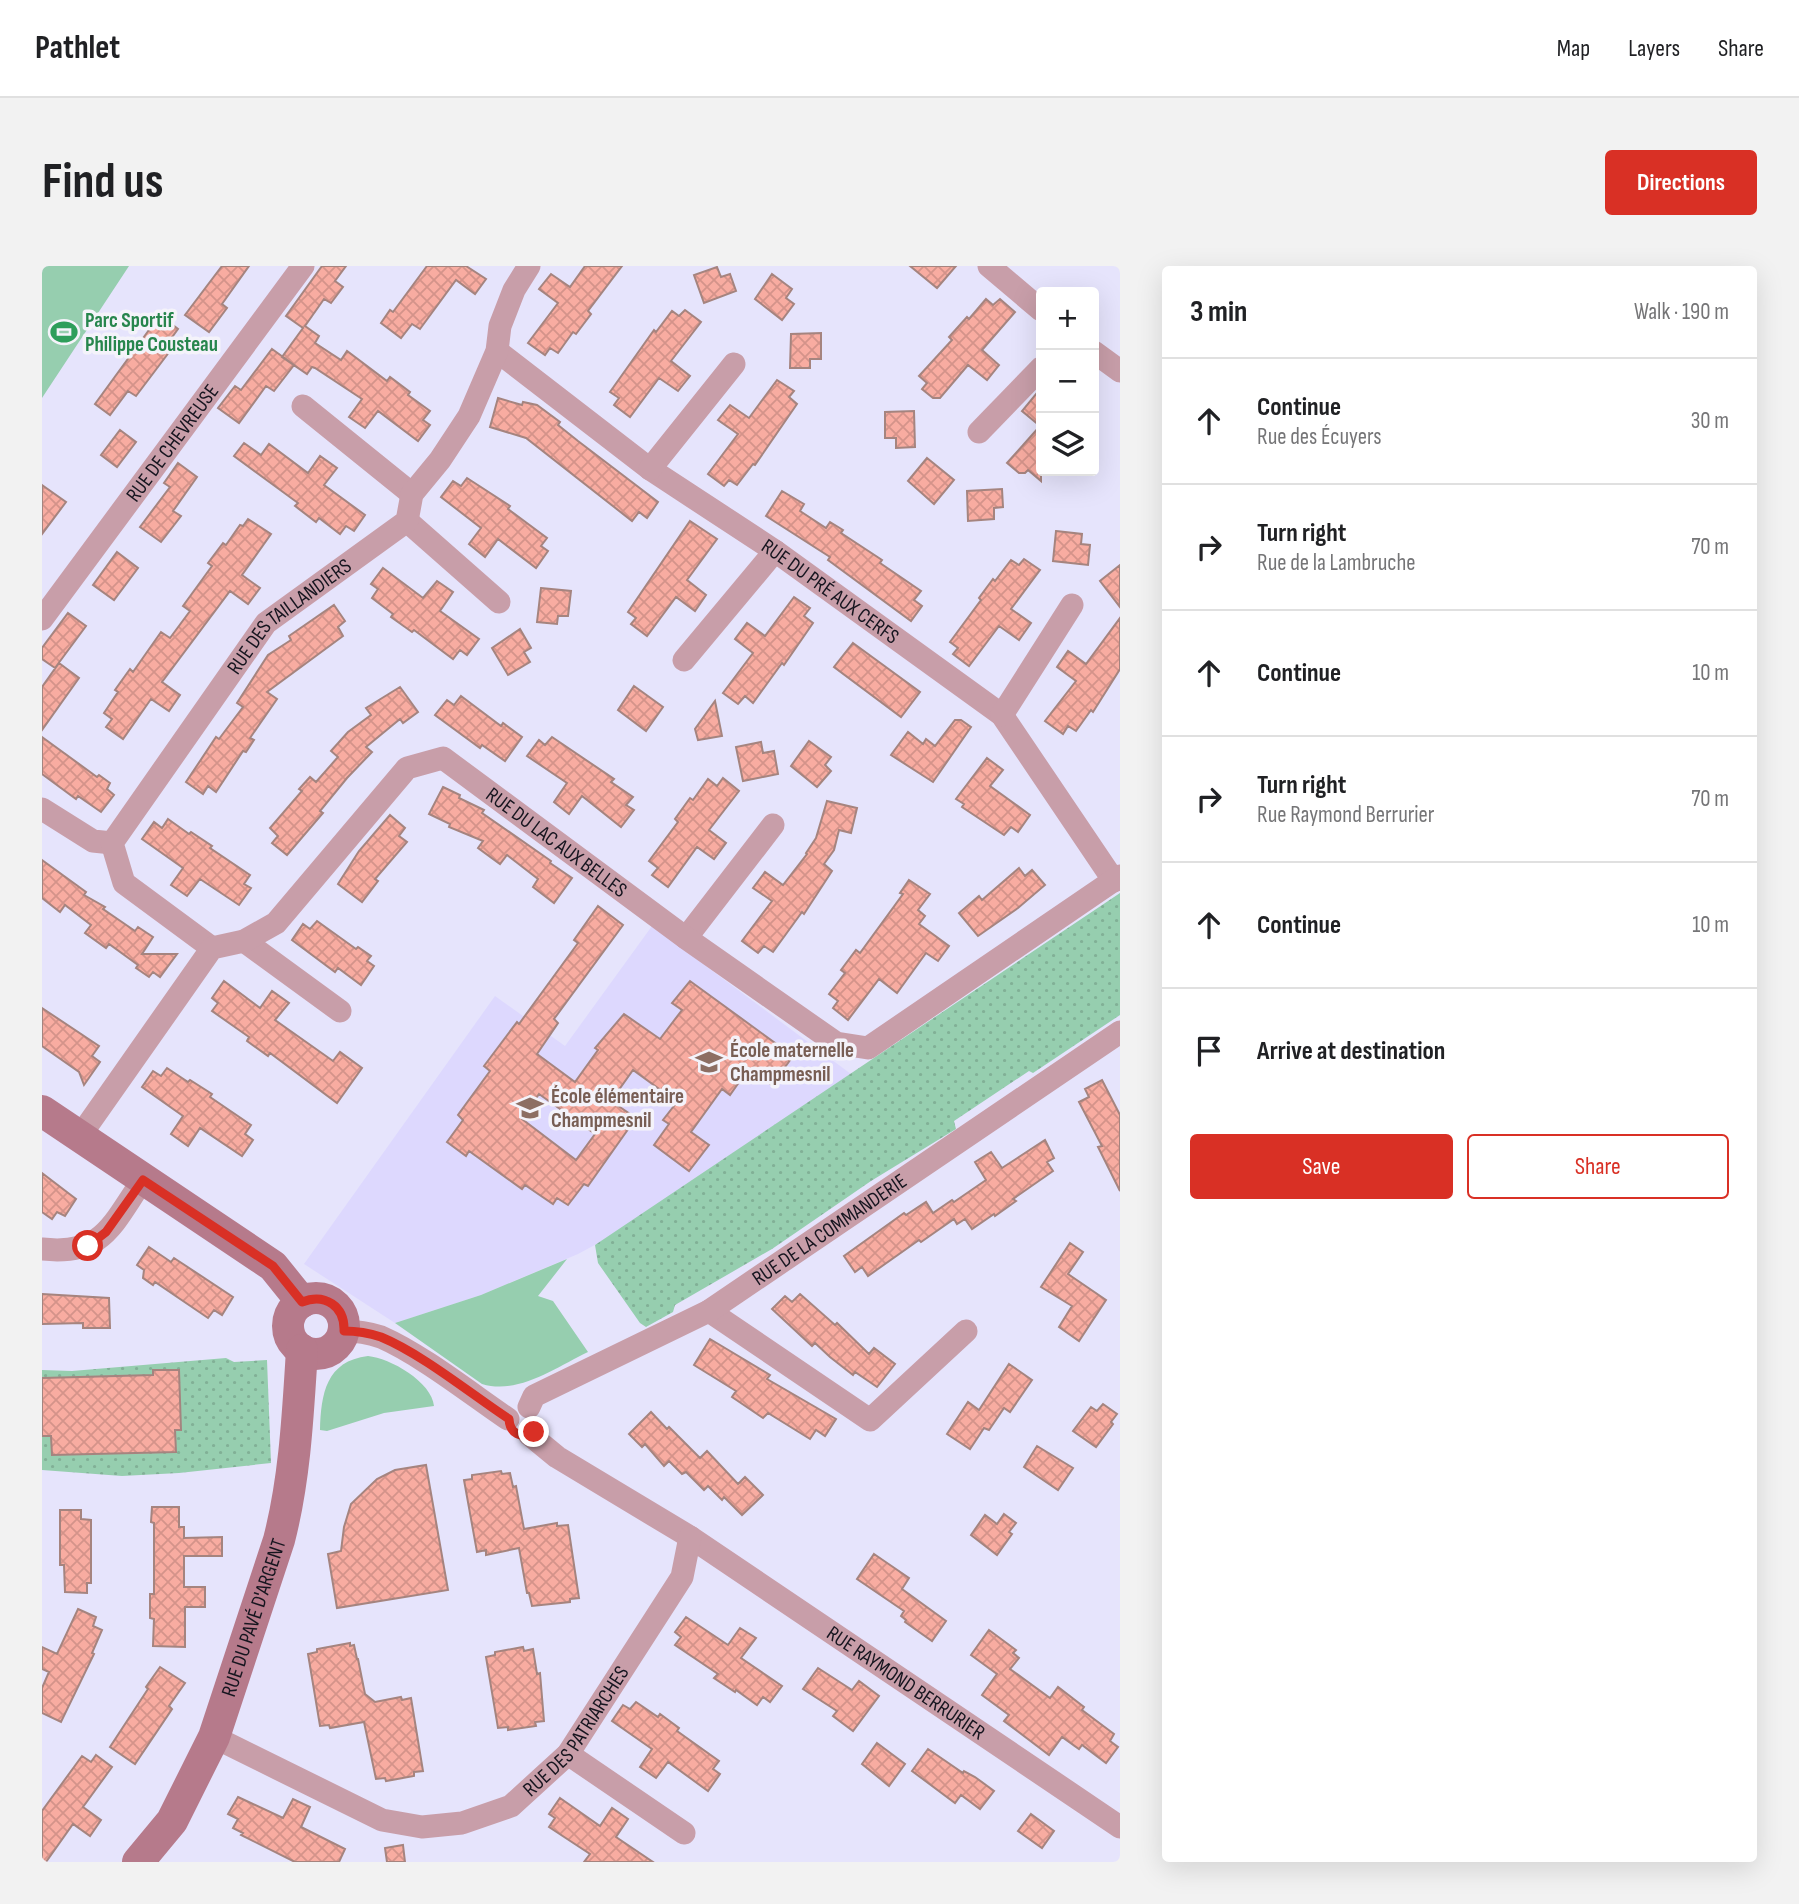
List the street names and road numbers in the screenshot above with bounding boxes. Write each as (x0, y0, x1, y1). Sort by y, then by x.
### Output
street label: RUE DE CHEVREUSE (121, 379, 224, 507)
street label: RUE DU PRÉ AUX CERFS (757, 533, 904, 649)
street label: RUE DES TAILLANDIERS (222, 553, 356, 679)
street label: RUE DU LAC AUX BELLES (481, 782, 632, 903)
street label: RUE DE LA COMMANDERIE (747, 1168, 911, 1291)
street label: RUE DU PAVÉ D'ARGENT (216, 1535, 291, 1700)
street label: RUE RAYMOND BERRURIER (822, 1620, 990, 1745)
street label: RUE DES PATRIARCHES (518, 1661, 634, 1802)

